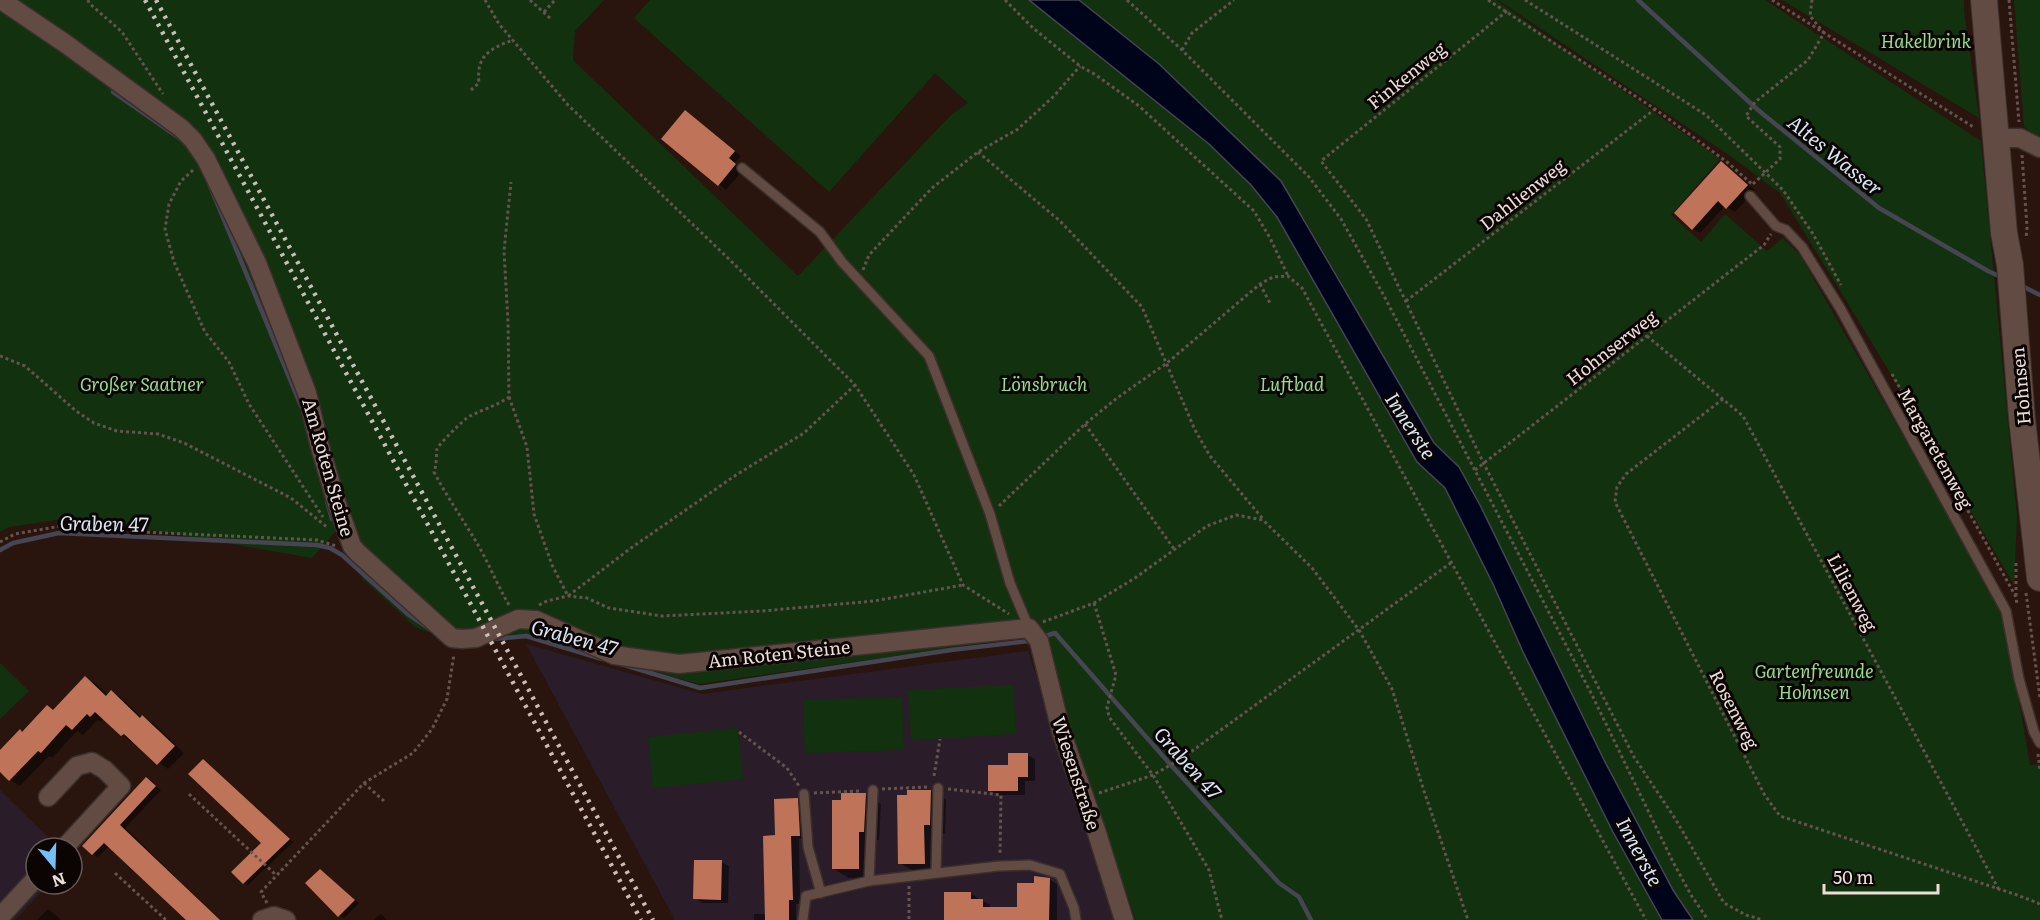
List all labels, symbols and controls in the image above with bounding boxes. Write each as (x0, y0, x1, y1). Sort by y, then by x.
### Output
park label: Hakelbrink (1881, 27, 1972, 54)
street label: Finkenweg (1361, 34, 1452, 115)
water label: Altes Wasser (1782, 106, 1890, 202)
street label: Dahlienweg (1473, 151, 1571, 236)
street label: Hohnserweg (1560, 302, 1663, 391)
street label: Hohnsen (2003, 346, 2037, 426)
park label: Großer Saatner (80, 370, 204, 397)
park label: Lönsbruch (1001, 370, 1088, 397)
park label: Luftbad (1260, 370, 1325, 397)
street label: Margaretenweg (1892, 383, 1981, 514)
water label: Innerste (1379, 385, 1445, 465)
street label: Am Roten Steine (296, 395, 362, 539)
water label: Graben 47 (59, 506, 149, 538)
street label: Lilienweg (1821, 548, 1885, 636)
water label: Graben 47 (528, 610, 622, 662)
street label: Am Roten Steine (707, 632, 851, 674)
park label: Gartenfreunde Hohnsen (1754, 657, 1874, 705)
street label: Rosenweg (1703, 665, 1767, 754)
street label: Wiesenstraße (1046, 713, 1108, 833)
water label: Graben 47 (1148, 719, 1230, 806)
water label: Innerste (1610, 811, 1672, 891)
north arrow (24, 836, 84, 896)
scale bar (1824, 857, 1938, 895)
text: 50 m (1833, 863, 1874, 890)
text: N (49, 868, 69, 895)

